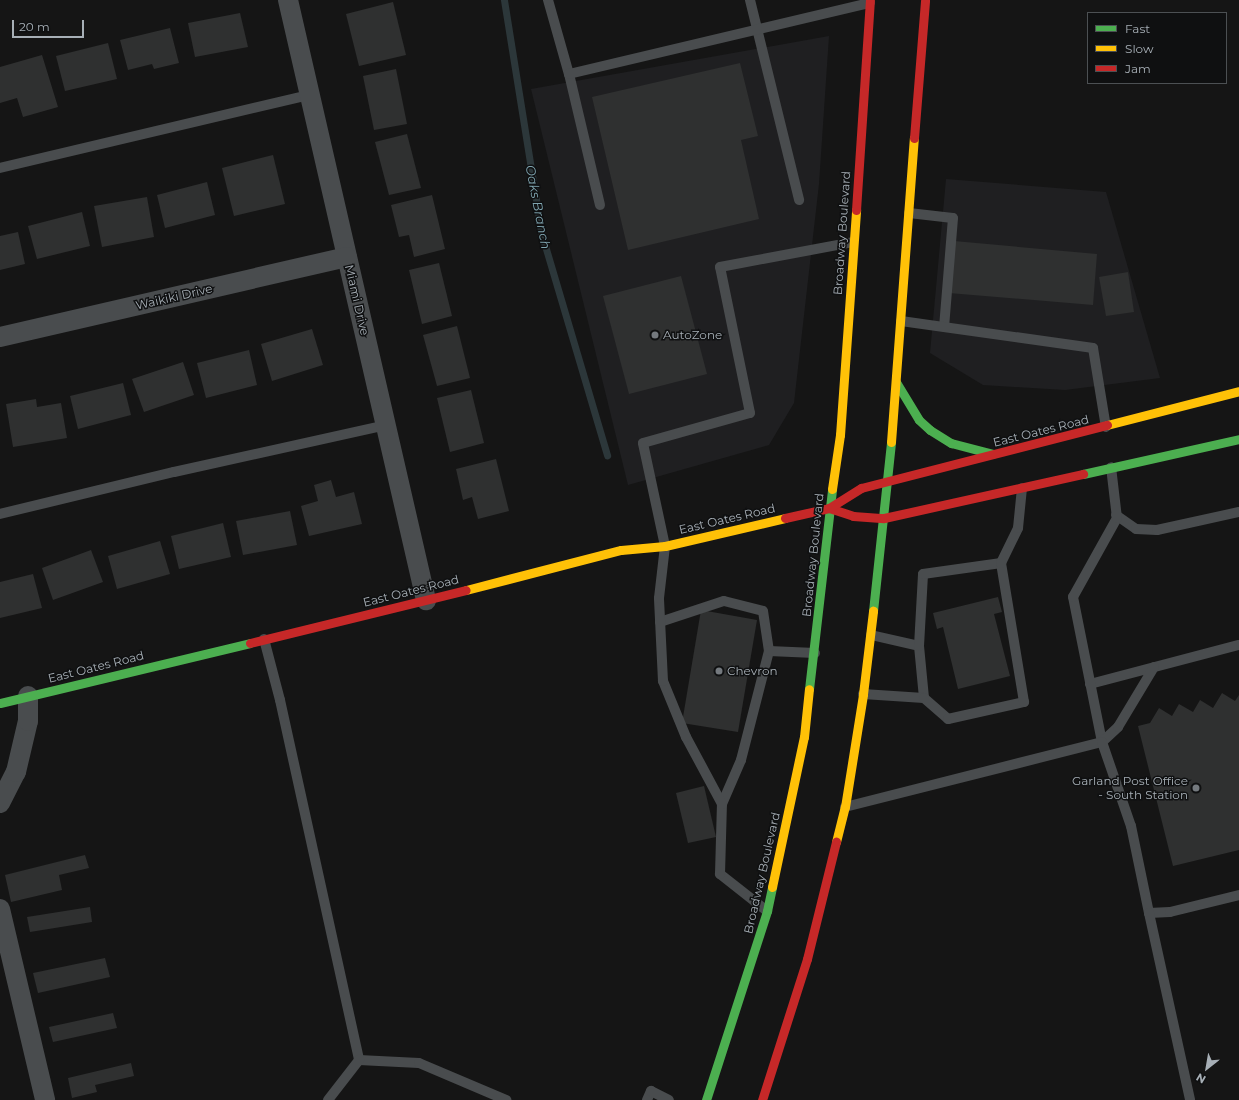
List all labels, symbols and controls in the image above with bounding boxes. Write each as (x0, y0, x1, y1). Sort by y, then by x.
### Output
scale bar (14, 12, 86, 38)
legend (1087, 12, 1227, 84)
text: 20 m (19, 19, 50, 34)
text: Fast (1125, 21, 1150, 36)
text: Slow (1125, 41, 1154, 56)
text: Jam (1125, 61, 1151, 76)
water label: Oaks Branch (522, 164, 554, 250)
street label: Broadway Boulevard (830, 170, 854, 296)
street label: Miami Drive (342, 263, 372, 337)
street label: Waikiki Drive (134, 281, 214, 313)
place label: AutoZone (663, 328, 722, 342)
marker: AutoZone (650, 330, 660, 340)
street label: East Oates Road (992, 412, 1090, 450)
street label: Broadway Boulevard (799, 492, 827, 618)
street label: East Oates Road (677, 501, 777, 537)
street label: East Oates Road (362, 572, 460, 610)
street label: East Oates Road (47, 648, 145, 686)
place label: Chevron (727, 664, 778, 678)
marker: Chevron (714, 666, 724, 676)
place label: Garland Post Office - South Station (1072, 774, 1188, 802)
marker: Garland Post Office - South Station (1191, 783, 1201, 793)
street label: Broadway Boulevard (741, 811, 783, 935)
north arrow (1187, 1048, 1227, 1088)
text: N (1193, 1070, 1208, 1087)

